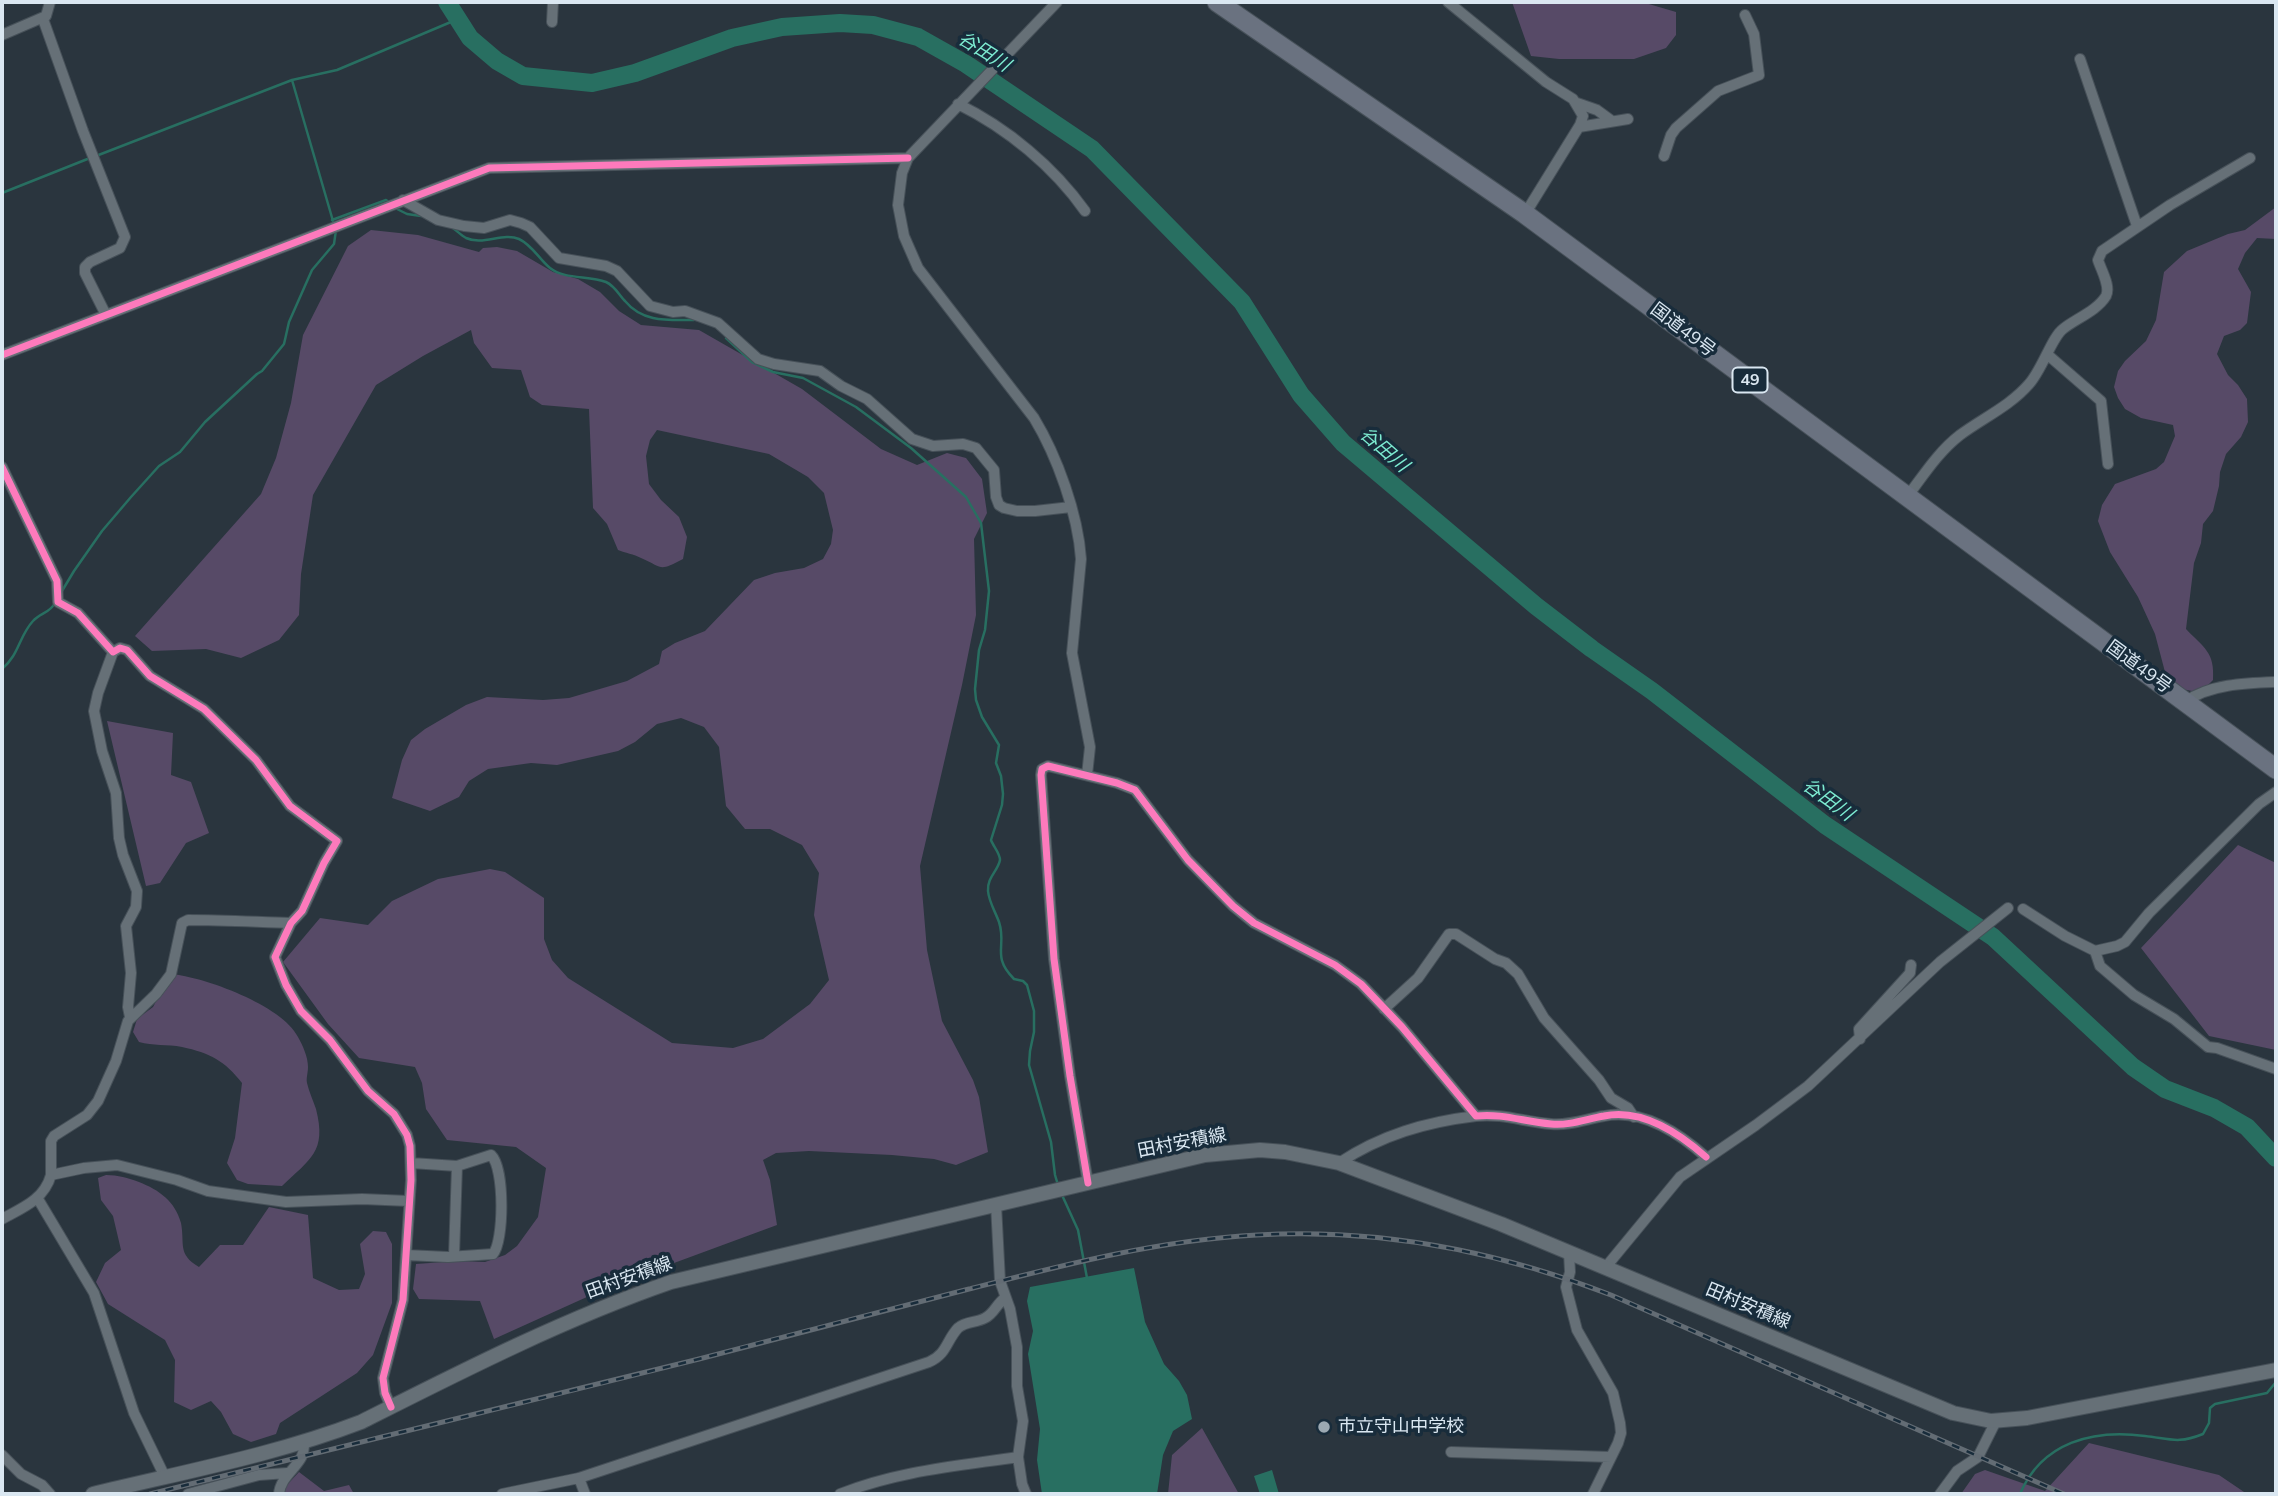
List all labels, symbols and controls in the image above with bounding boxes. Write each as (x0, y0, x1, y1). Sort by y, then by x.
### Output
water label: 谷田川 (954, 27, 1014, 77)
street label: 国道49号 (1646, 299, 1720, 361)
road number: 49 (1732, 368, 1768, 392)
water label: 谷田川 (1355, 423, 1413, 477)
street label: 国道49号 (2102, 636, 2176, 698)
water label: 谷田川 (1798, 774, 1858, 826)
street label: 田村安積線 (1136, 1124, 1228, 1162)
street label: 田村安積線 (583, 1252, 675, 1304)
street label: 田村安積線 (1702, 1278, 1794, 1334)
place label: 市立守山中学校 (1338, 1416, 1464, 1438)
marker: 市立守山中学校 (1316, 1419, 1332, 1435)

